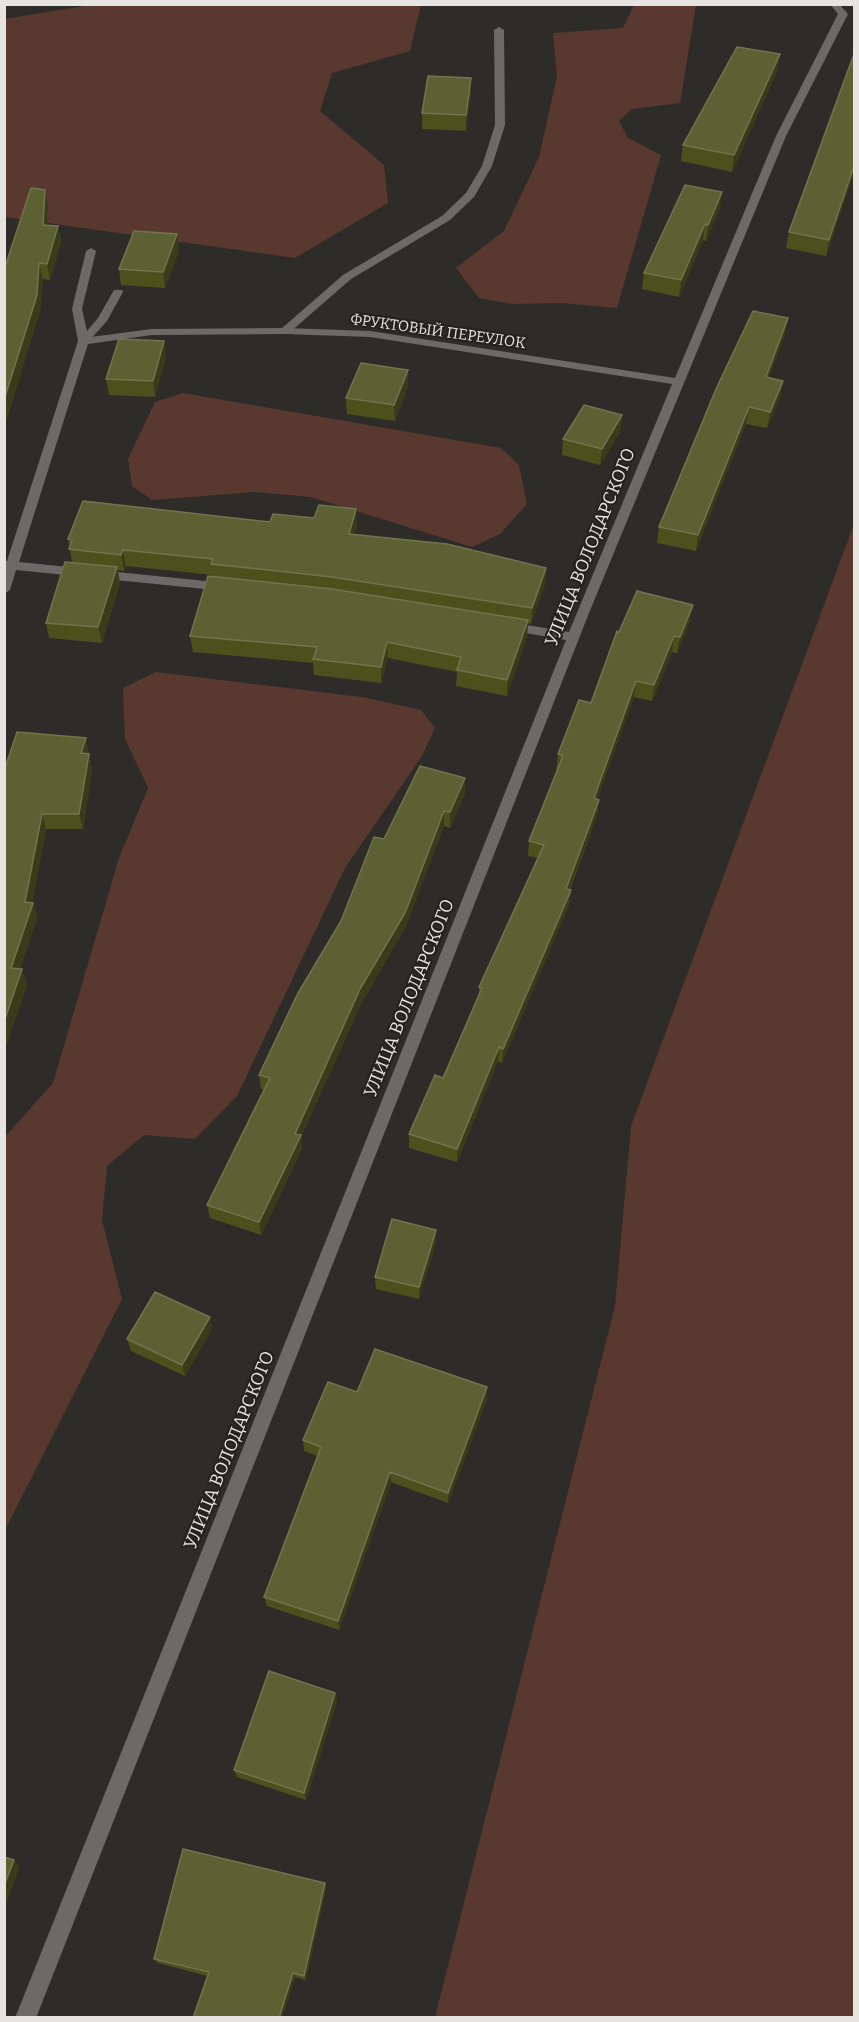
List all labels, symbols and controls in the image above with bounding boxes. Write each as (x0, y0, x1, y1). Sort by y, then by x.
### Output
street label: ФРУКТОВЫЙ ПЕРЕУЛОК (349, 310, 527, 352)
street label: УЛИЦА ВОЛОДАРСКОГО (540, 445, 640, 649)
street label: УЛИЦА ВОЛОДАРСКОГО (359, 896, 459, 1100)
street label: УЛИЦА ВОЛОДАРСКОГО (179, 1348, 279, 1552)

